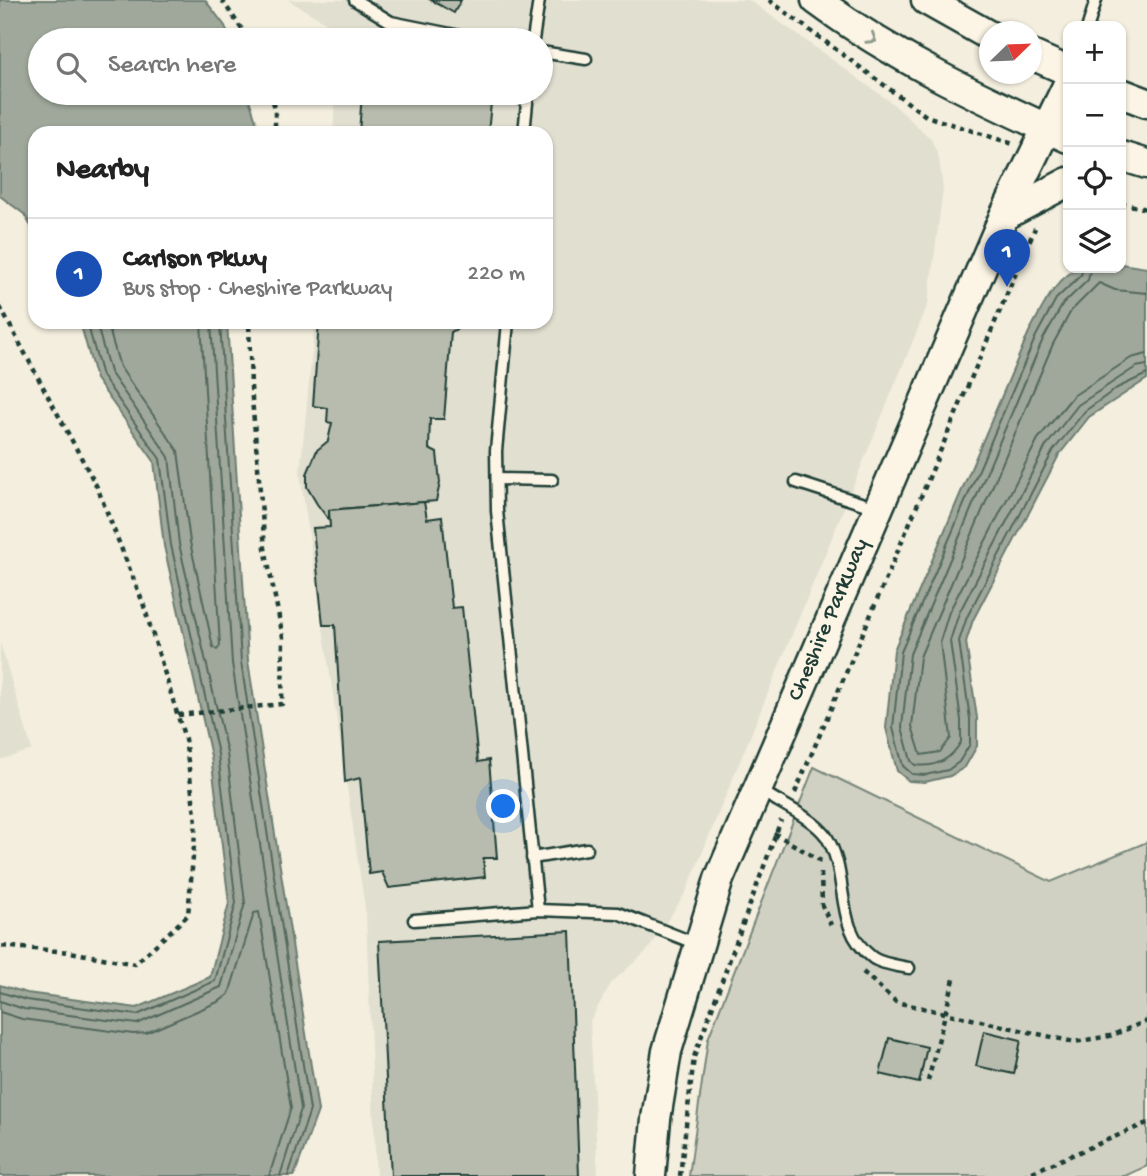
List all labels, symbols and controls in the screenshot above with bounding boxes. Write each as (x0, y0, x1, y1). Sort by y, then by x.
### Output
north arrow (979, 21, 1042, 84)
map controls (1063, 21, 1126, 273)
button: + (1063, 21, 1126, 84)
search box (28, 28, 553, 105)
one-way arrow (864, 31, 877, 44)
icon: search (52, 48, 90, 86)
text: Search here (108, 51, 236, 82)
button: − (1063, 84, 1126, 147)
button: locate (1063, 147, 1126, 210)
text: Nearby (56, 154, 149, 189)
button: layers (1063, 210, 1126, 273)
pin: 1 (984, 229, 1030, 287)
text: Carlson Pkwy (123, 245, 267, 276)
text: 1 (74, 261, 84, 288)
text: 220 m (468, 261, 525, 288)
text: Bus stop · Cheshire Parkway (123, 276, 392, 303)
street label: Cheshire Parkway (783, 535, 875, 705)
your location (486, 789, 520, 823)

